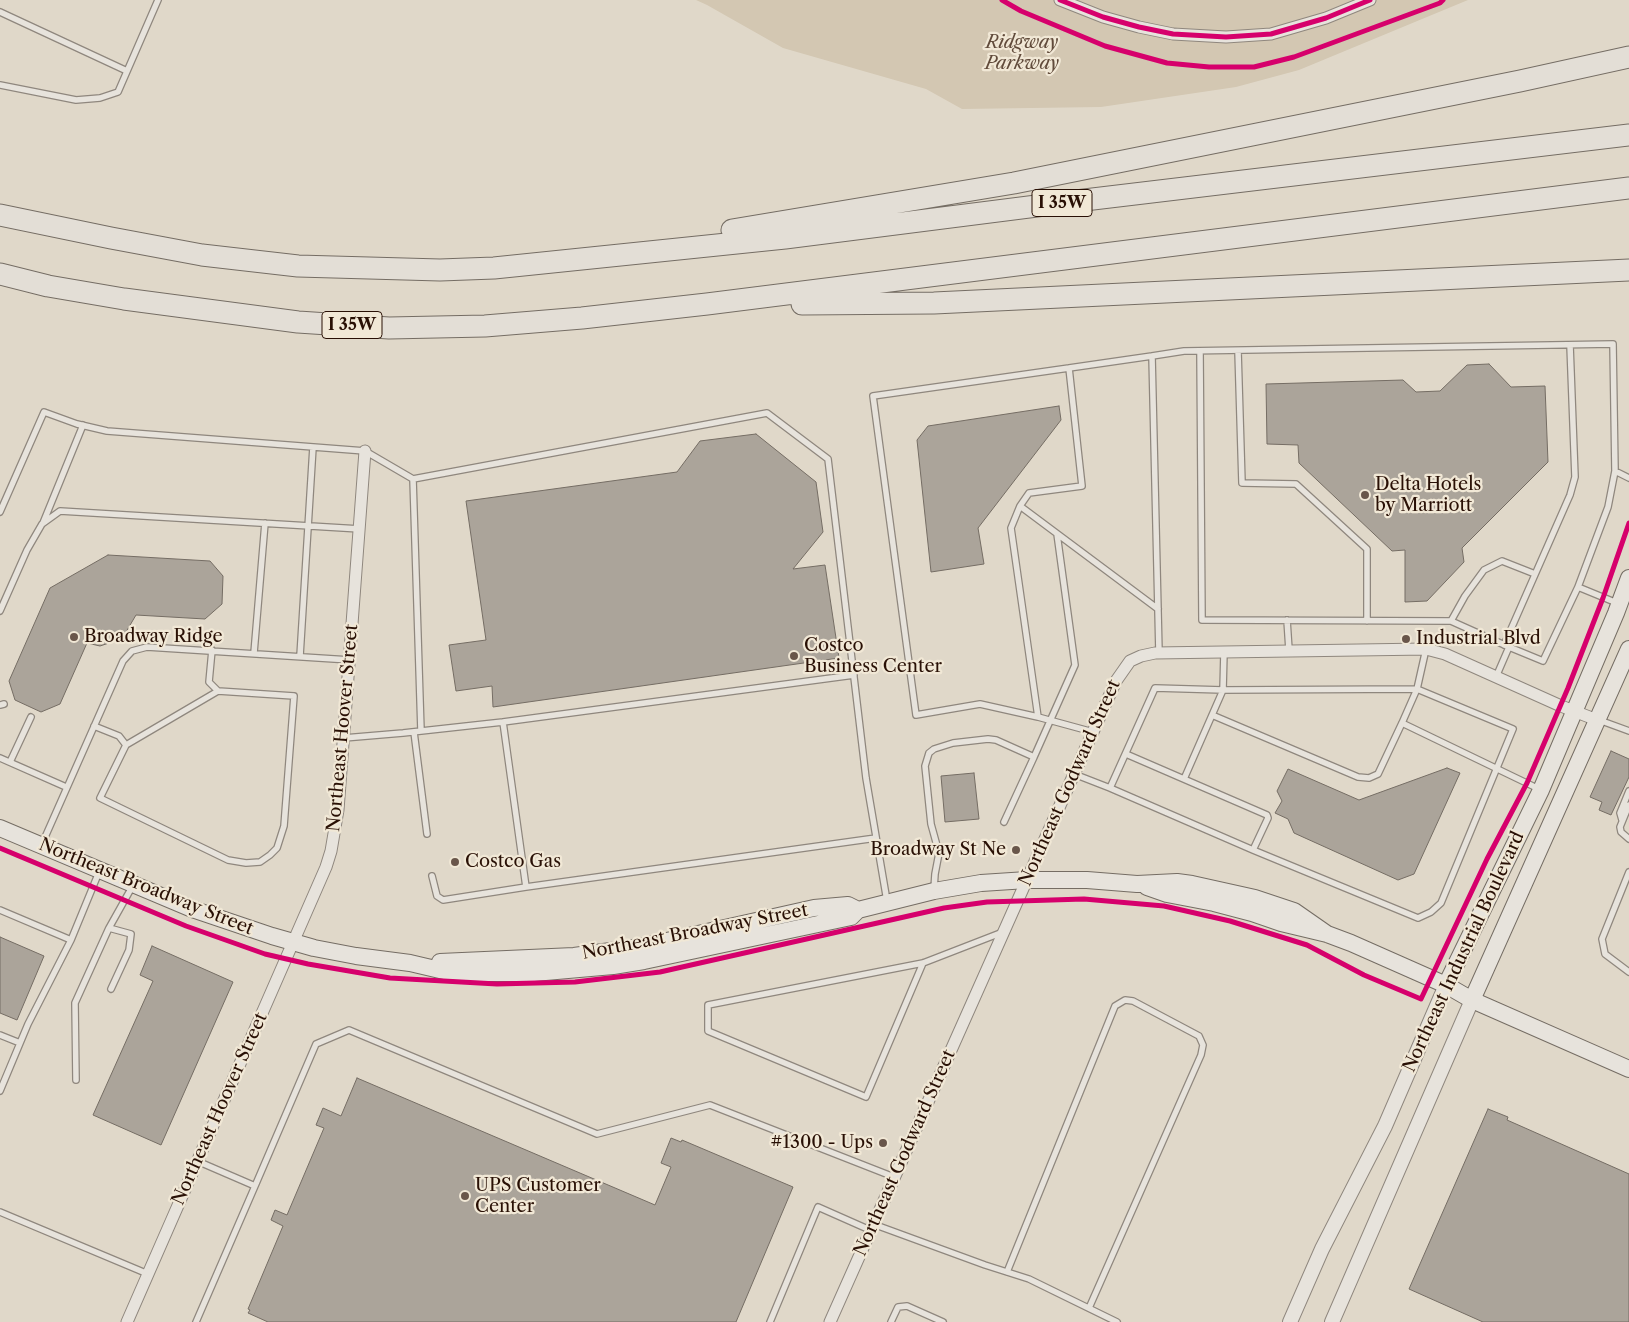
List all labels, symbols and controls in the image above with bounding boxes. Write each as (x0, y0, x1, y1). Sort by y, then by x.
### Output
park label: Ridgway Parkway (985, 32, 1059, 74)
road number: I 35W (1032, 190, 1092, 217)
road number: I 35W (322, 312, 382, 338)
place label: Delta Hotels by Marriott (1375, 474, 1481, 516)
marker: Delta Hotels by Marriott (1359, 489, 1371, 501)
street label: Northeast Hoover Street (323, 623, 363, 833)
place label: Broadway Ridge (84, 626, 223, 648)
place label: Industrial Blvd (1416, 628, 1541, 650)
marker: Broadway Ridge (68, 631, 80, 643)
marker: Industrial Blvd (1400, 633, 1412, 645)
place label: Costco Business Center (804, 635, 942, 678)
marker: Costco Business Center (788, 650, 800, 662)
street label: Northeast Godward Street (1015, 677, 1125, 889)
street label: Northeast Industrial Boulevard (1399, 828, 1529, 1076)
street label: Northeast Broadway Street (36, 834, 256, 940)
place label: Broadway St Ne (870, 839, 1006, 861)
marker: Broadway St Ne (1010, 844, 1022, 856)
place label: Costco Gas (465, 851, 561, 873)
marker: Costco Gas (449, 856, 461, 868)
street label: Northeast Broadway Street (580, 899, 810, 965)
street label: Northeast Hoover Street (168, 1009, 272, 1209)
street label: Northeast Godward Street (850, 1047, 960, 1259)
place label: #1300 - Ups (770, 1132, 873, 1154)
marker: #1300 - Ups (877, 1137, 889, 1149)
place label: UPS Customer Center (475, 1175, 601, 1218)
marker: UPS Customer Center (459, 1190, 471, 1202)

